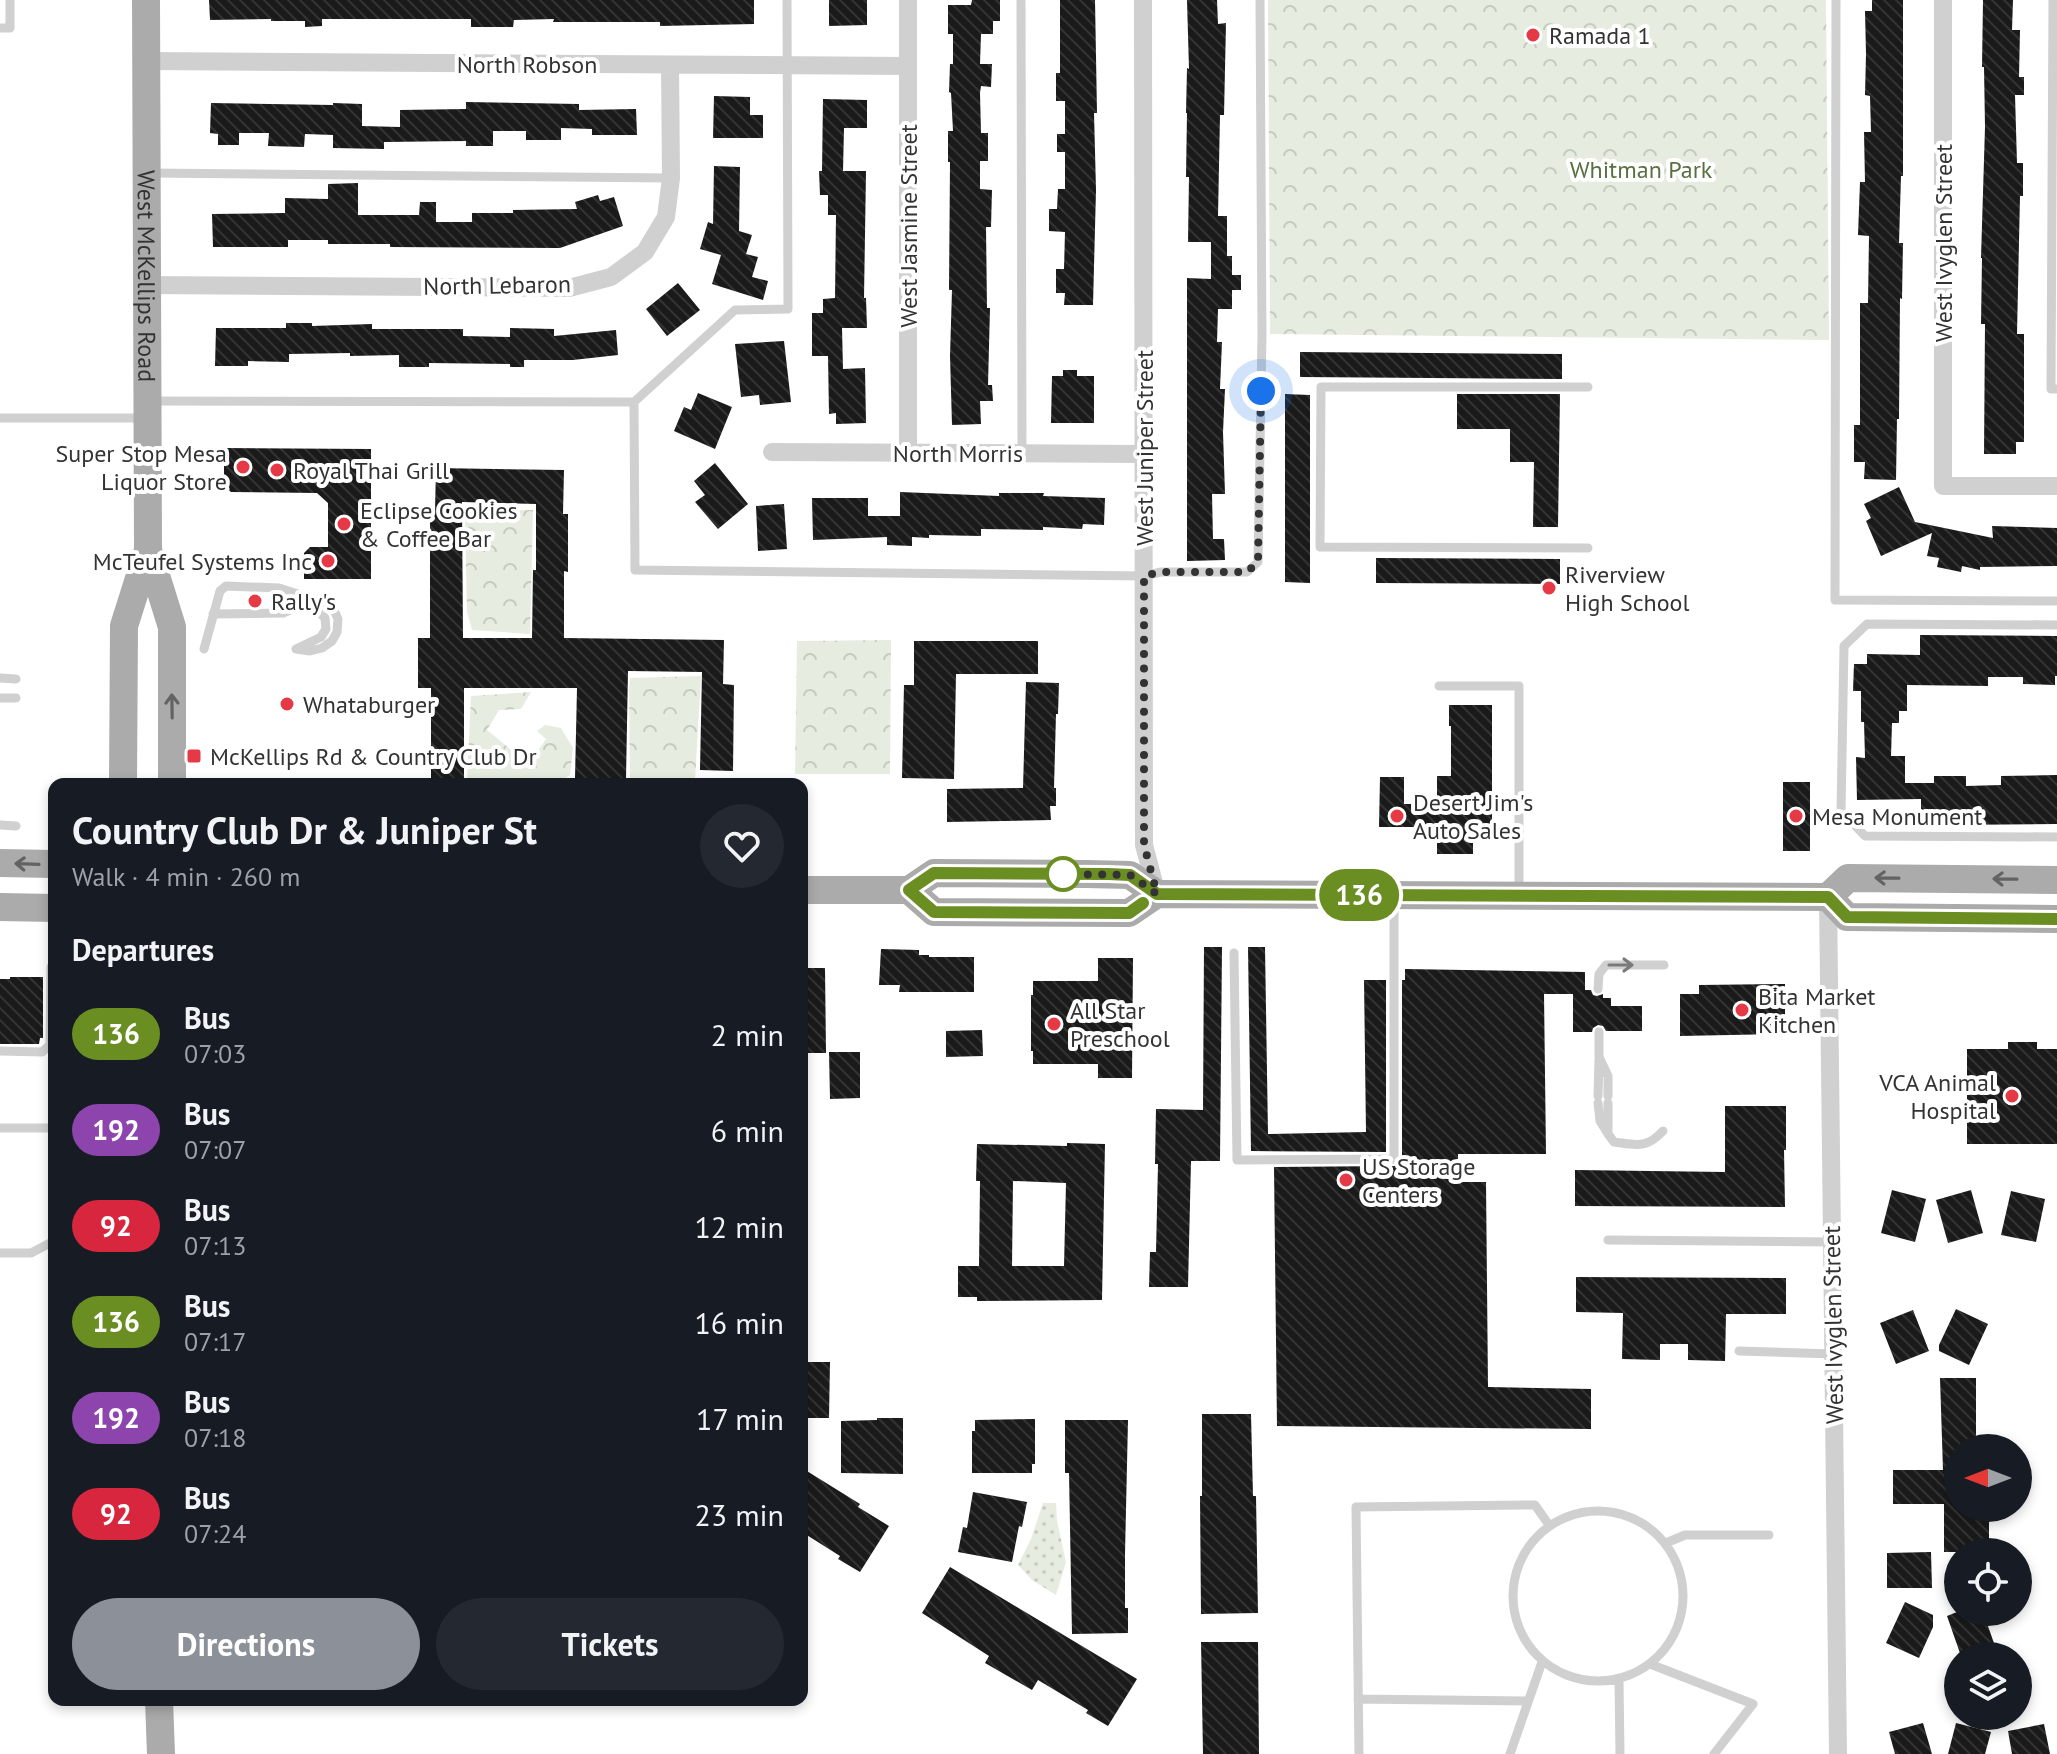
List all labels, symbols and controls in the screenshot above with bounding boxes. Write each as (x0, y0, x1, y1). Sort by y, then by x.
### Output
place label: Ramada 1 (1549, 20, 1651, 51)
marker: Ramada 1 (1524, 26, 1542, 44)
street label: North Robson (457, 49, 597, 80)
street label: West Jasmine Street (893, 124, 924, 328)
street label: West Ivyglen Street (1928, 144, 1959, 342)
park label: Whitman Park (1570, 154, 1713, 185)
street label: West McKellips Road (131, 170, 163, 382)
street label: North Lebaron (423, 268, 571, 302)
street label: West Juniper Street (1129, 350, 1160, 546)
your location (1241, 371, 1281, 411)
place label: Super Stop Mesa Liquor Store (56, 438, 227, 497)
street label: North Morris (893, 438, 1023, 469)
place label: Royal Thai Grill (293, 455, 449, 486)
marker: Super Stop Mesa Liquor Store (234, 458, 252, 476)
marker: Royal Thai Grill (268, 461, 286, 479)
place label: Eclipse Cookies & Coffee Bar (360, 495, 518, 554)
marker: Eclipse Cookies & Coffee Bar (335, 515, 353, 533)
place label: McTeufel Systems Inc (93, 546, 312, 577)
marker: McTeufel Systems Inc (319, 552, 337, 570)
place label: Riverview High School (1565, 559, 1689, 618)
marker: Riverview High School (1540, 579, 1558, 597)
place label: Rally's (271, 586, 336, 617)
marker: Rally's (246, 592, 264, 610)
place label: Whataburger (303, 689, 435, 720)
one-way arrow (164, 693, 180, 720)
marker: Whataburger (278, 695, 296, 713)
place label: McKellips Rd & Country Club Dr (210, 741, 537, 772)
marker: McKellips Rd & Country Club Dr (185, 747, 203, 765)
place label: Desert Jim's Auto Sales (1413, 787, 1533, 846)
place label: Mesa Monument (1812, 801, 1982, 832)
button: heart (700, 804, 784, 888)
text: Country Club Dr & Juniper St (72, 805, 537, 854)
marker: Desert Jim's Auto Sales (1388, 807, 1406, 825)
marker: Mesa Monument (1787, 807, 1805, 825)
one-way arrow (14, 856, 41, 871)
unlabelled marker (1046, 857, 1080, 891)
text: Walk · 4 min · 260 m (72, 860, 300, 893)
line badge: 136 (1313, 869, 1405, 921)
one-way arrow (1874, 870, 1901, 886)
one-way arrow (1992, 871, 2019, 887)
text: 136 (1335, 876, 1383, 913)
text: Departures (72, 930, 214, 969)
one-way arrow (1607, 957, 1634, 973)
place label: Bita Market Kitchen (1758, 981, 1875, 1040)
place label: All Star Preschool (1070, 995, 1170, 1054)
text: Bus (184, 998, 231, 1037)
marker: Bita Market Kitchen (1733, 1001, 1751, 1019)
text: 136 (92, 1015, 140, 1052)
text: 2 min (711, 1015, 784, 1054)
marker: All Star Preschool (1045, 1015, 1063, 1033)
text: 07:03 (184, 1037, 246, 1070)
place label: VCA Animal Hospital (1878, 1067, 1996, 1126)
marker: VCA Animal Hospital (2003, 1087, 2021, 1105)
text: Bus (184, 1094, 231, 1133)
text: 192 (92, 1111, 140, 1148)
text: 6 min (711, 1111, 784, 1150)
text: 07:07 (184, 1133, 246, 1166)
place label: US Storage Centers (1362, 1151, 1475, 1210)
marker: US Storage Centers (1337, 1171, 1355, 1189)
text: Bus (184, 1190, 231, 1229)
text: 92 (100, 1207, 132, 1244)
text: 12 min (694, 1207, 784, 1246)
street label: West Ivyglen Street (1816, 1226, 1850, 1424)
text: 07:13 (184, 1229, 246, 1262)
text: Bus (184, 1286, 231, 1325)
text: 136 (92, 1303, 140, 1340)
text: 16 min (694, 1303, 784, 1342)
text: 07:17 (184, 1325, 246, 1358)
text: Bus (184, 1382, 231, 1421)
text: 192 (92, 1399, 140, 1436)
text: 17 min (696, 1399, 784, 1438)
text: 07:18 (184, 1421, 246, 1454)
north arrow (1944, 1434, 2032, 1522)
map controls (1944, 1434, 2032, 1730)
text: Bus (184, 1478, 231, 1517)
text: 92 (100, 1495, 132, 1532)
text: 23 min (694, 1495, 784, 1534)
text: 07:24 (184, 1517, 246, 1550)
button: locate (1944, 1538, 2032, 1626)
button: Directions (72, 1598, 420, 1690)
button: Tickets (436, 1598, 784, 1690)
button: layers (1944, 1642, 2032, 1730)

